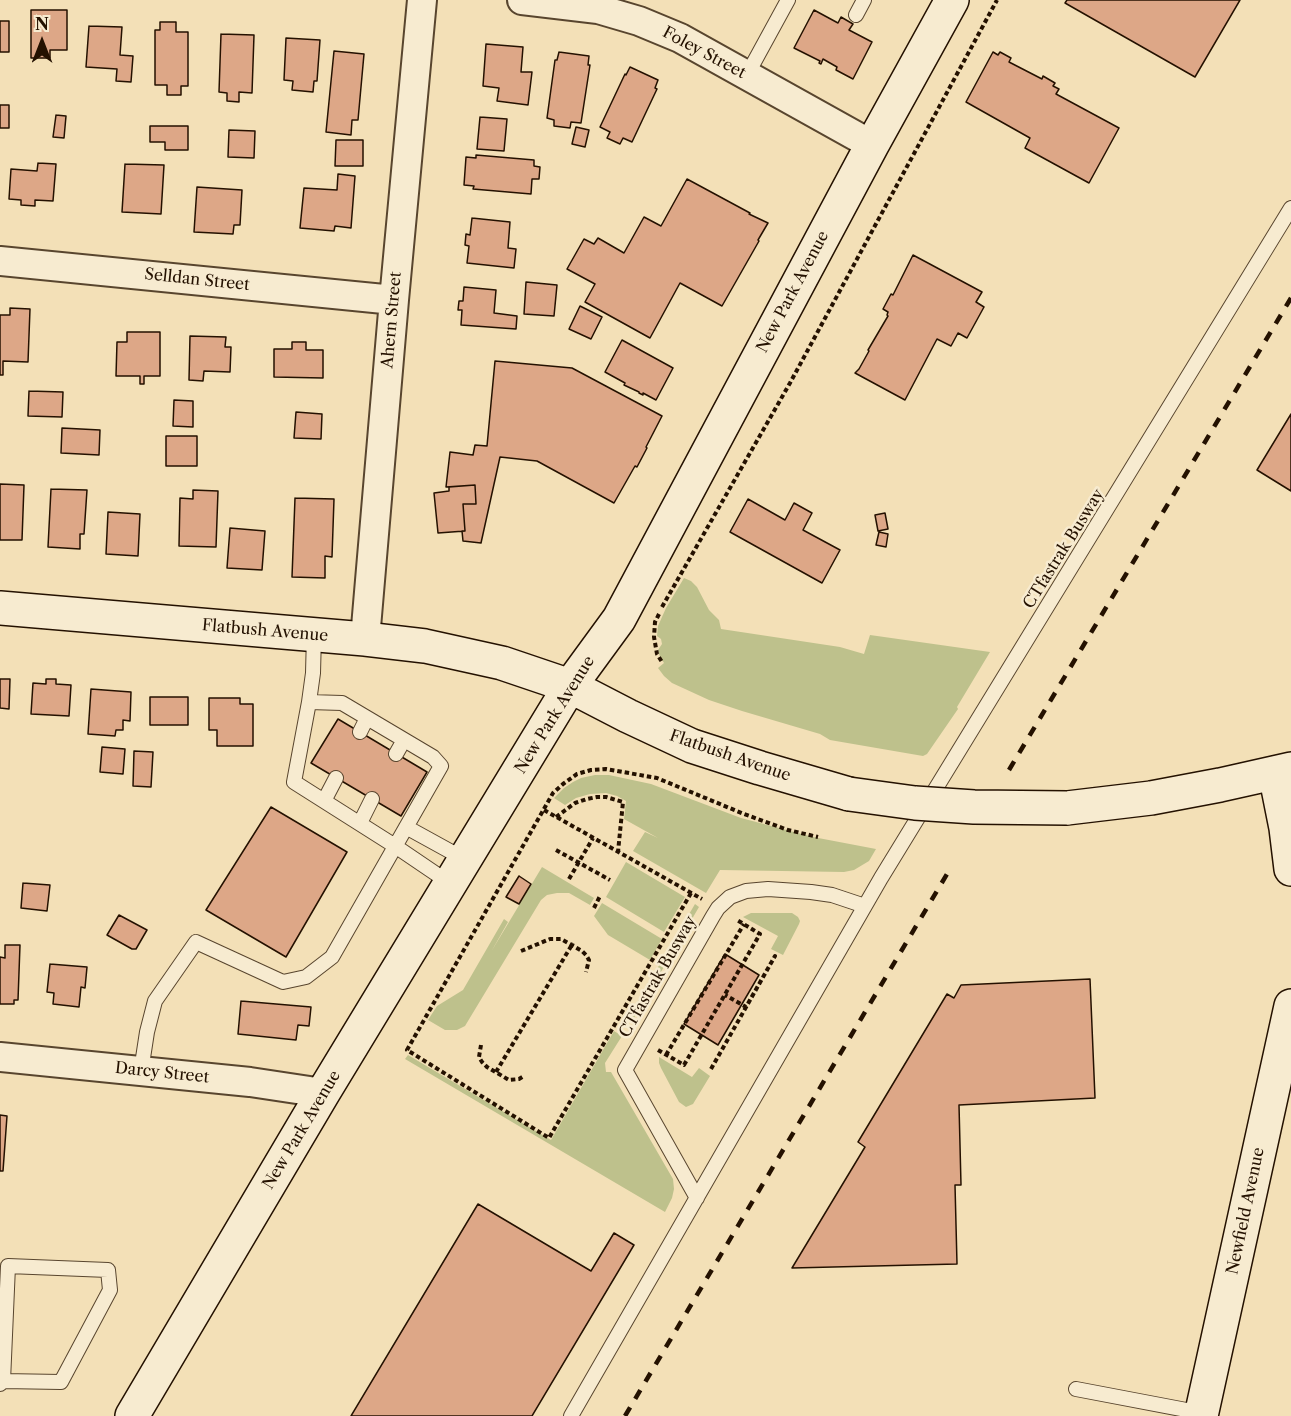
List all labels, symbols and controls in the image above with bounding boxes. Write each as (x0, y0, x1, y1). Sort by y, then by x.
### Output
north arrow (12, 12, 72, 72)
text: N (35, 14, 49, 34)
street label: Foley Street (659, 23, 749, 83)
street label: New Park Avenue (753, 228, 833, 356)
street label: Selldan Street (143, 265, 251, 295)
street label: Ahern Street (378, 271, 406, 369)
street label: CTfastrak Busway (1019, 486, 1109, 612)
street label: Flatbush Avenue (201, 616, 329, 646)
street label: New Park Avenue (511, 653, 599, 777)
street label: Flatbush Avenue (667, 726, 793, 786)
street label: CTfastrak Busway (615, 913, 701, 1041)
street label: Darcy Street (114, 1059, 210, 1087)
street label: New Park Avenue (259, 1067, 345, 1193)
street label: Newfield Avenue (1223, 1146, 1269, 1276)

